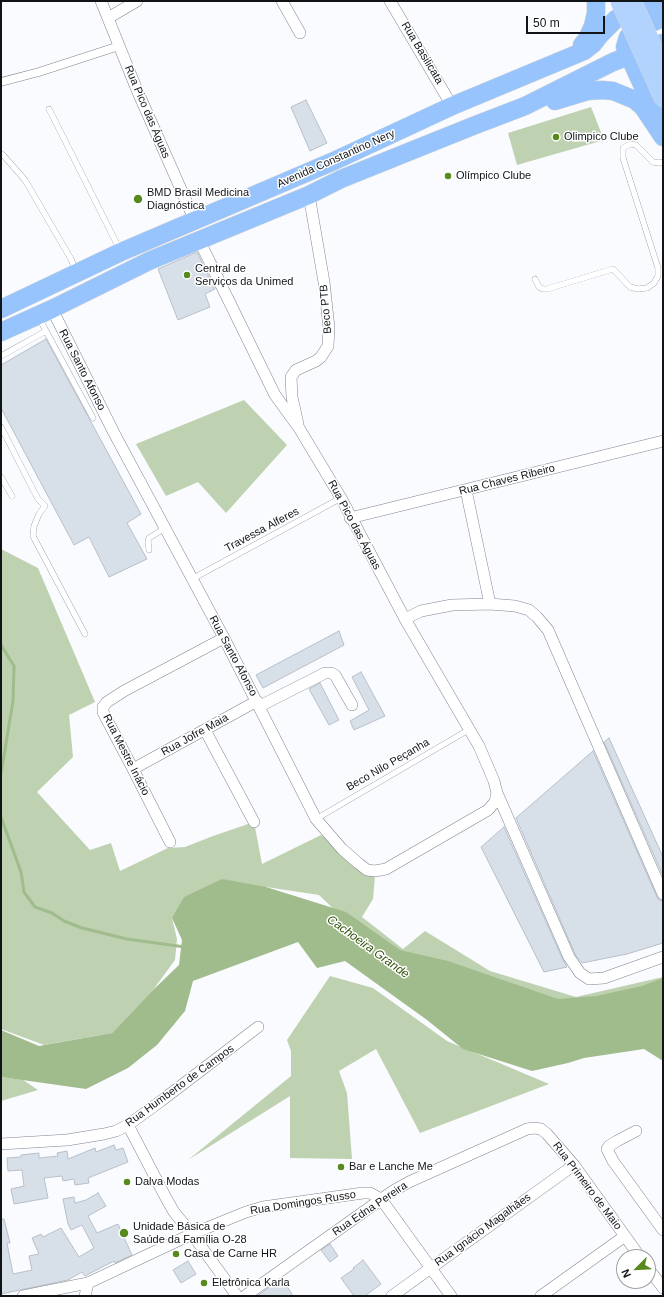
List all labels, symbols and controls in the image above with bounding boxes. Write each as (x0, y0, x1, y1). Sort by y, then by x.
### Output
scale bar (528, 8, 607, 34)
text: 50 m (533, 16, 560, 30)
street label: Rua Basilicata (398, 19, 446, 87)
street label: Rua Pico das Águas (121, 64, 173, 160)
street label: Avenida Constantino Nery (275, 127, 397, 191)
place label: Olimpico Clube (564, 130, 639, 144)
marker: Olimpico Clube (551, 132, 561, 142)
place label: Olímpico Clube (456, 169, 531, 183)
marker: Olímpico Clube (443, 171, 453, 181)
place label: BMD Brasil Medicina Diagnóstica (147, 186, 249, 212)
marker: BMD Brasil Medicina Diagnóstica (132, 193, 144, 205)
place label: Central de Serviços da Unimed (195, 262, 293, 288)
marker: Central de Serviços da Unimed (182, 270, 192, 280)
street label: Beco PTB (317, 284, 335, 334)
street label: Rua Santo Afonso (56, 327, 108, 413)
street label: Rua Chaves Ribeiro (458, 462, 556, 498)
street label: Rua Pico das Águas (325, 478, 383, 572)
street label: Travessa Alferes (223, 505, 301, 555)
street label: Rua Santo Afonso (206, 613, 260, 699)
street label: Rua Jofre Maia (159, 711, 231, 759)
street label: Rua Mestre Inácio (100, 712, 152, 798)
street label: Beco Nilo Peçanha (344, 736, 432, 794)
water label: Cachoeira Grande (324, 912, 412, 982)
street label: Rua Humberto de Campos (123, 1042, 237, 1130)
street label: Rua Primeiro de Maio (550, 1140, 624, 1232)
place label: Bar e Lanche Me (349, 1160, 433, 1174)
marker: Bar e Lanche Me (336, 1162, 346, 1172)
place label: Dalva Modas (135, 1175, 199, 1189)
marker: Dalva Modas (122, 1177, 132, 1187)
street label: Rua Edna Pereira (330, 1179, 410, 1239)
street label: Rua Domingos Russo (249, 1188, 357, 1218)
street label: Rua Ignácio Magalhães (432, 1191, 534, 1269)
place label: Unidade Básica de Saúde da Família O-28 (133, 1220, 247, 1246)
marker: Unidade Básica de Saúde da Família O-28 (118, 1227, 130, 1239)
place label: Casa de Carne HR (184, 1247, 277, 1261)
marker: Casa de Carne HR (171, 1249, 181, 1259)
north arrow (616, 1249, 656, 1289)
text: N (619, 1267, 633, 1280)
place label: Eletrônica Karla (212, 1276, 290, 1290)
marker: Eletrônica Karla (199, 1278, 209, 1288)

